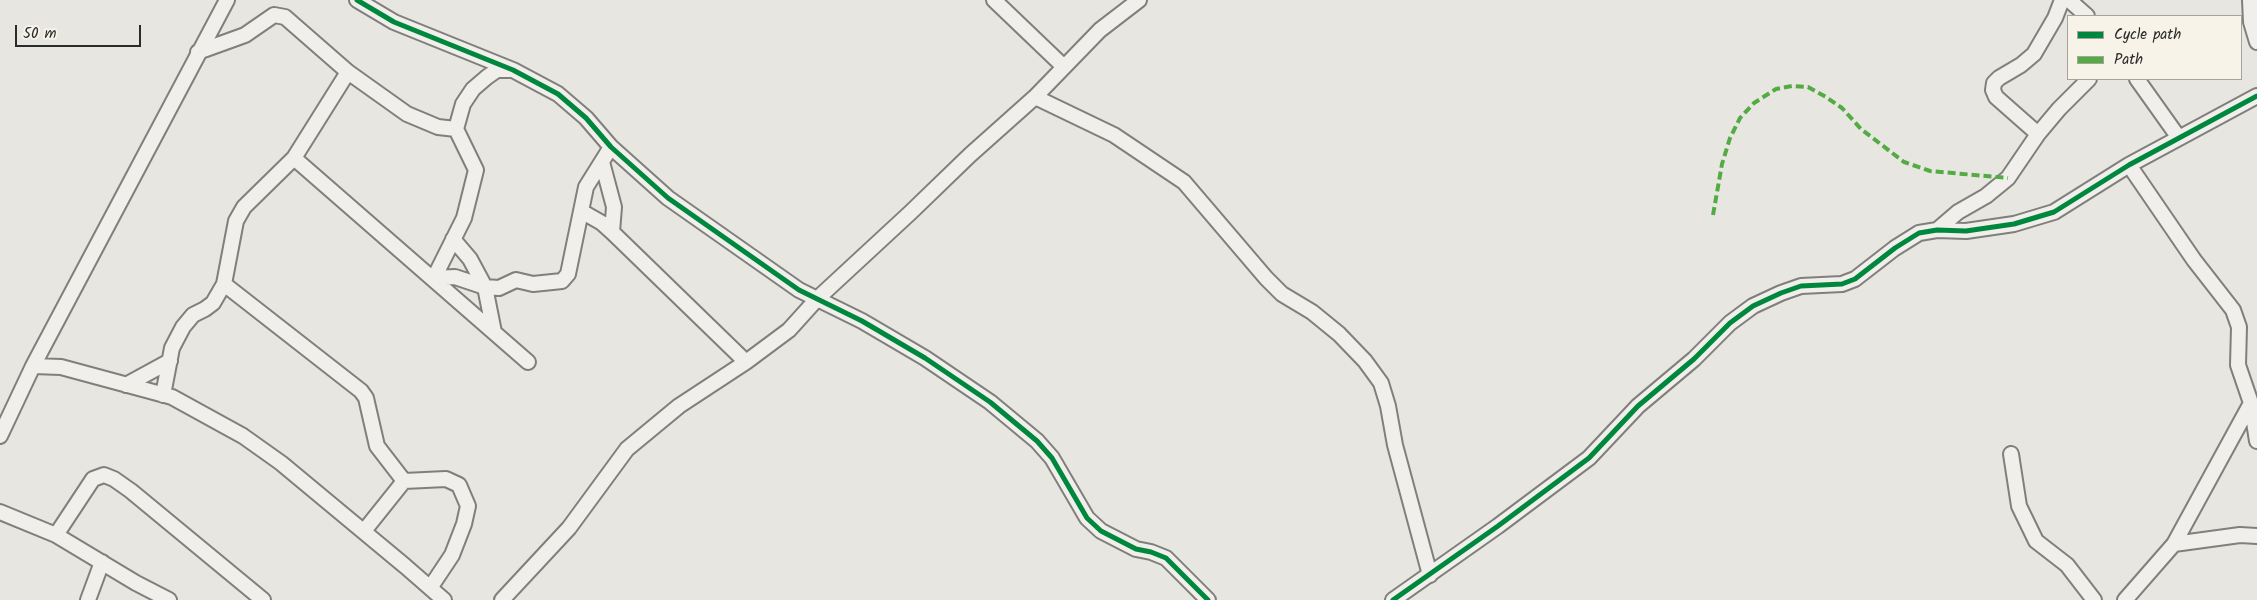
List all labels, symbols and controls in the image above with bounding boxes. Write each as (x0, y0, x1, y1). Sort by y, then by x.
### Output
scale bar (18, 15, 144, 47)
legend (2067, 15, 2242, 80)
text: 50 m (23, 22, 57, 46)
text: Cycle path (2114, 23, 2181, 47)
text: Path (2114, 48, 2143, 72)

